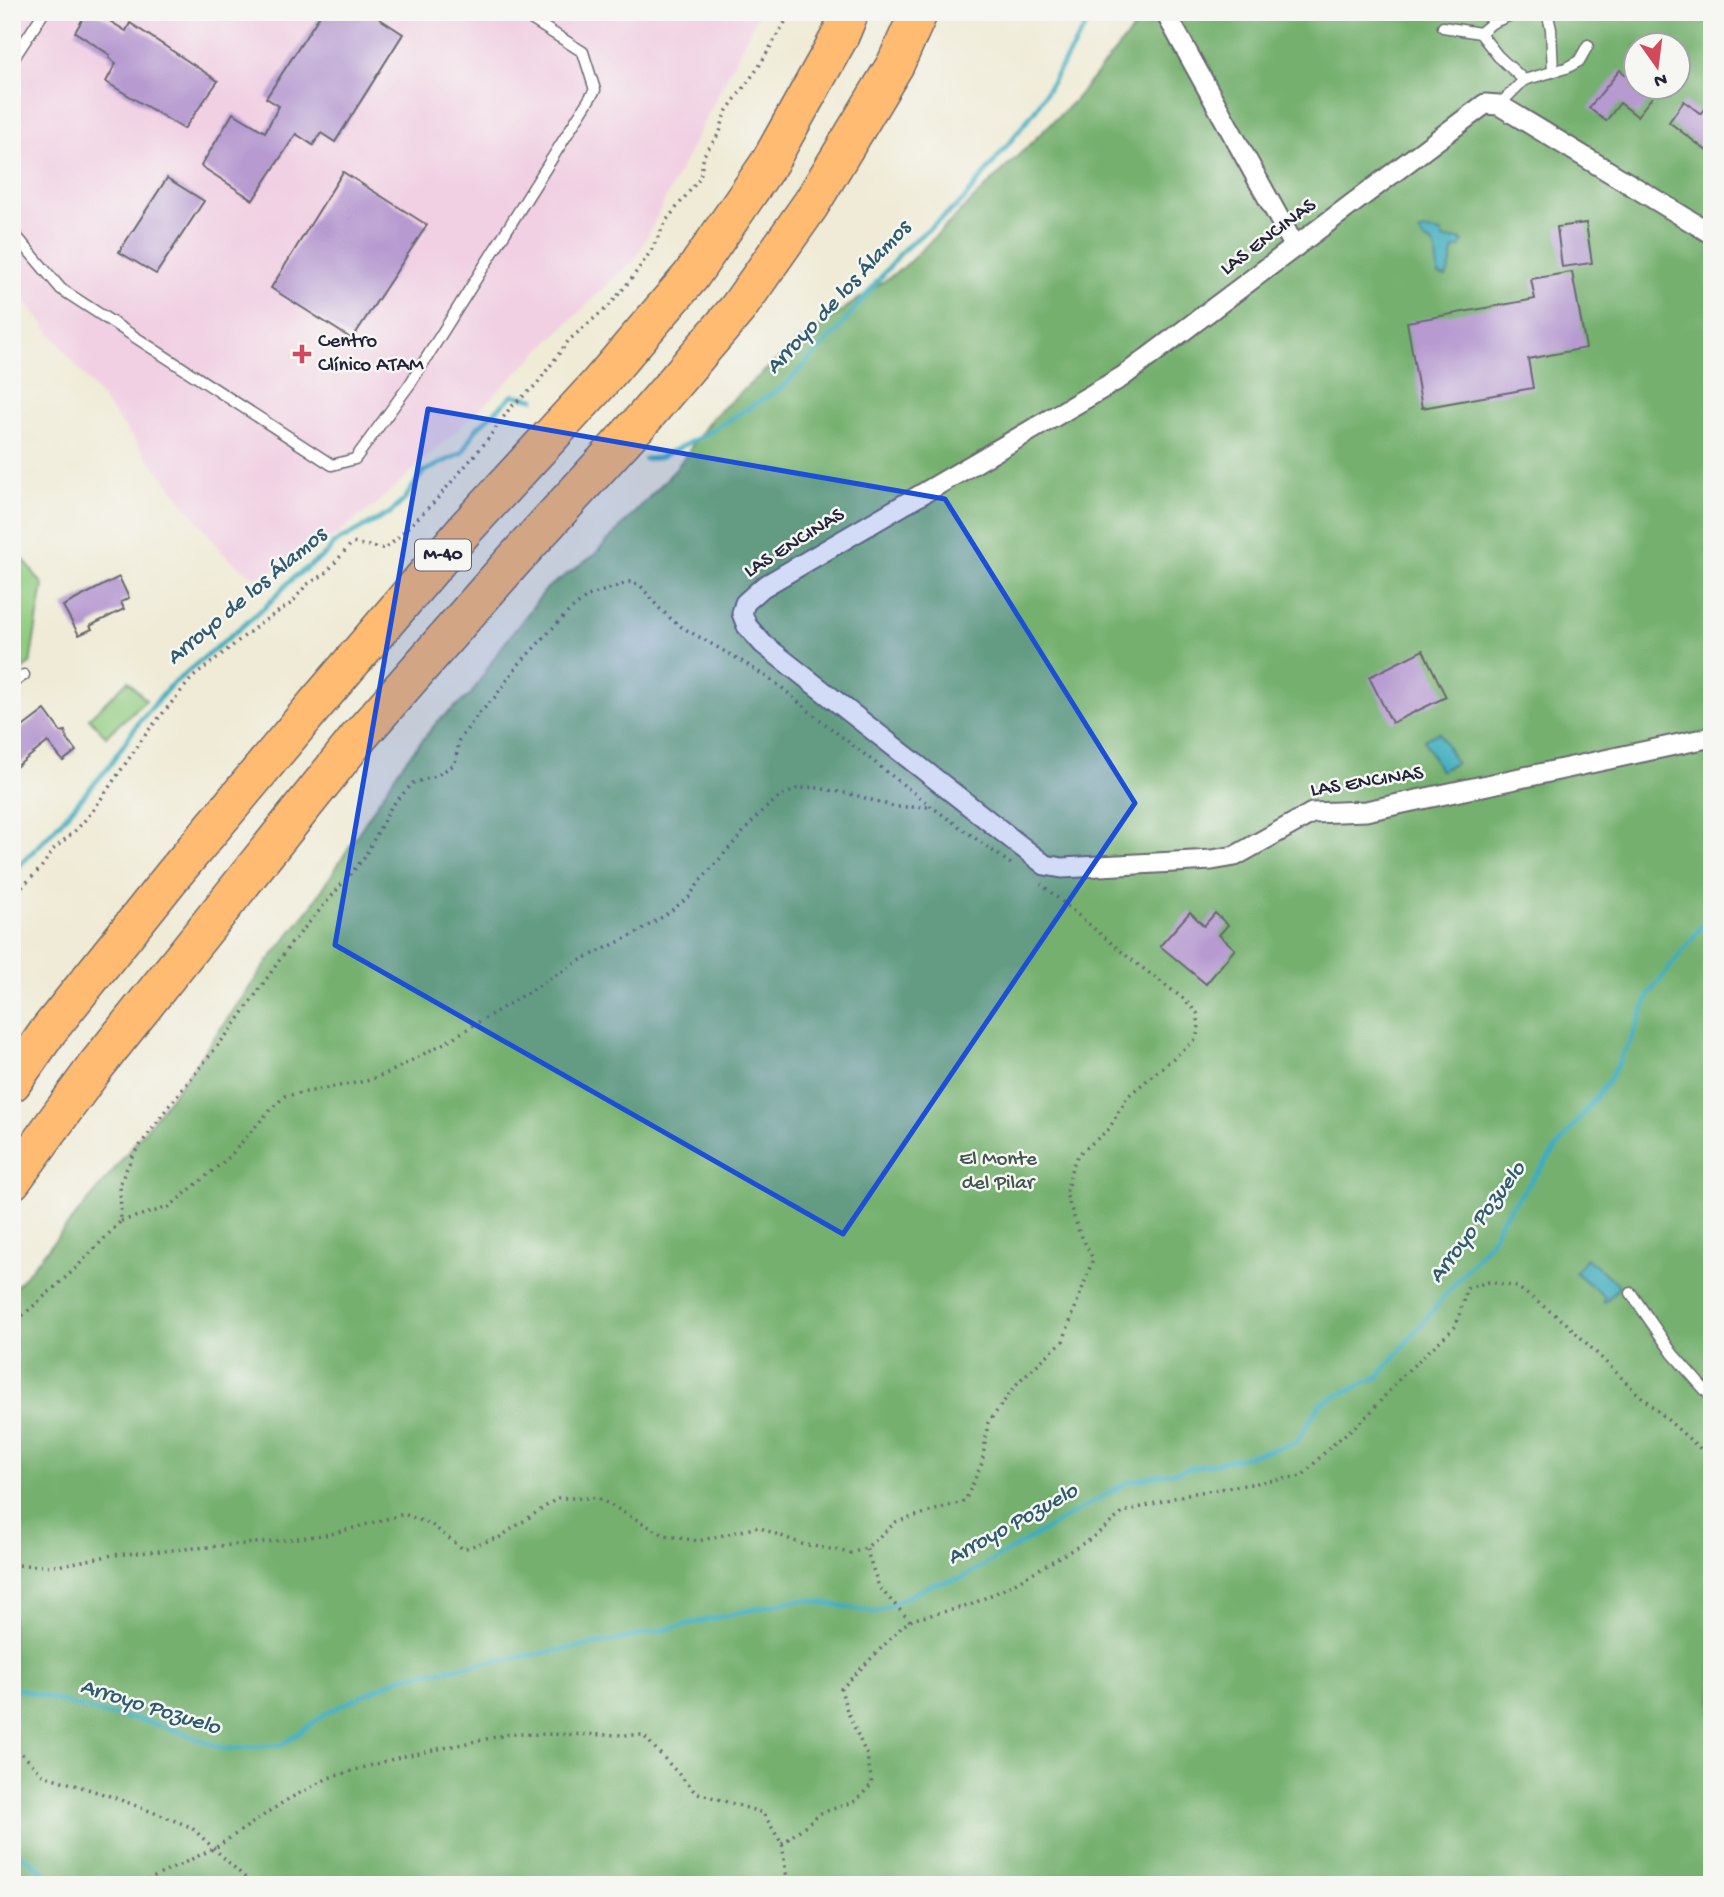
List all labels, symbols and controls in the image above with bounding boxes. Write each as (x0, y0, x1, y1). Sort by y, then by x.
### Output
north arrow (1622, 32, 1692, 102)
text: N (1651, 66, 1669, 92)
street label: LAS ENCINAS (1216, 194, 1322, 282)
water label: Arroyo de los Álamos (761, 214, 919, 380)
place label: Centro Clínico ATAM (318, 330, 424, 379)
marker: Centro Clínico ATAM (292, 344, 312, 364)
street label: LAS ENCINAS (740, 503, 850, 585)
water label: Arroyo de los Álamos (162, 521, 334, 672)
road number: M-40 (415, 540, 471, 570)
street label: LAS ENCINAS (1309, 762, 1425, 804)
park label: El Monte del Pilar (959, 1148, 1038, 1197)
water label: Arroyo Pozuelo (1424, 1156, 1533, 1289)
water label: Arroyo Pozuelo (943, 1478, 1084, 1572)
water label: Arroyo Pozuelo (77, 1674, 224, 1742)

